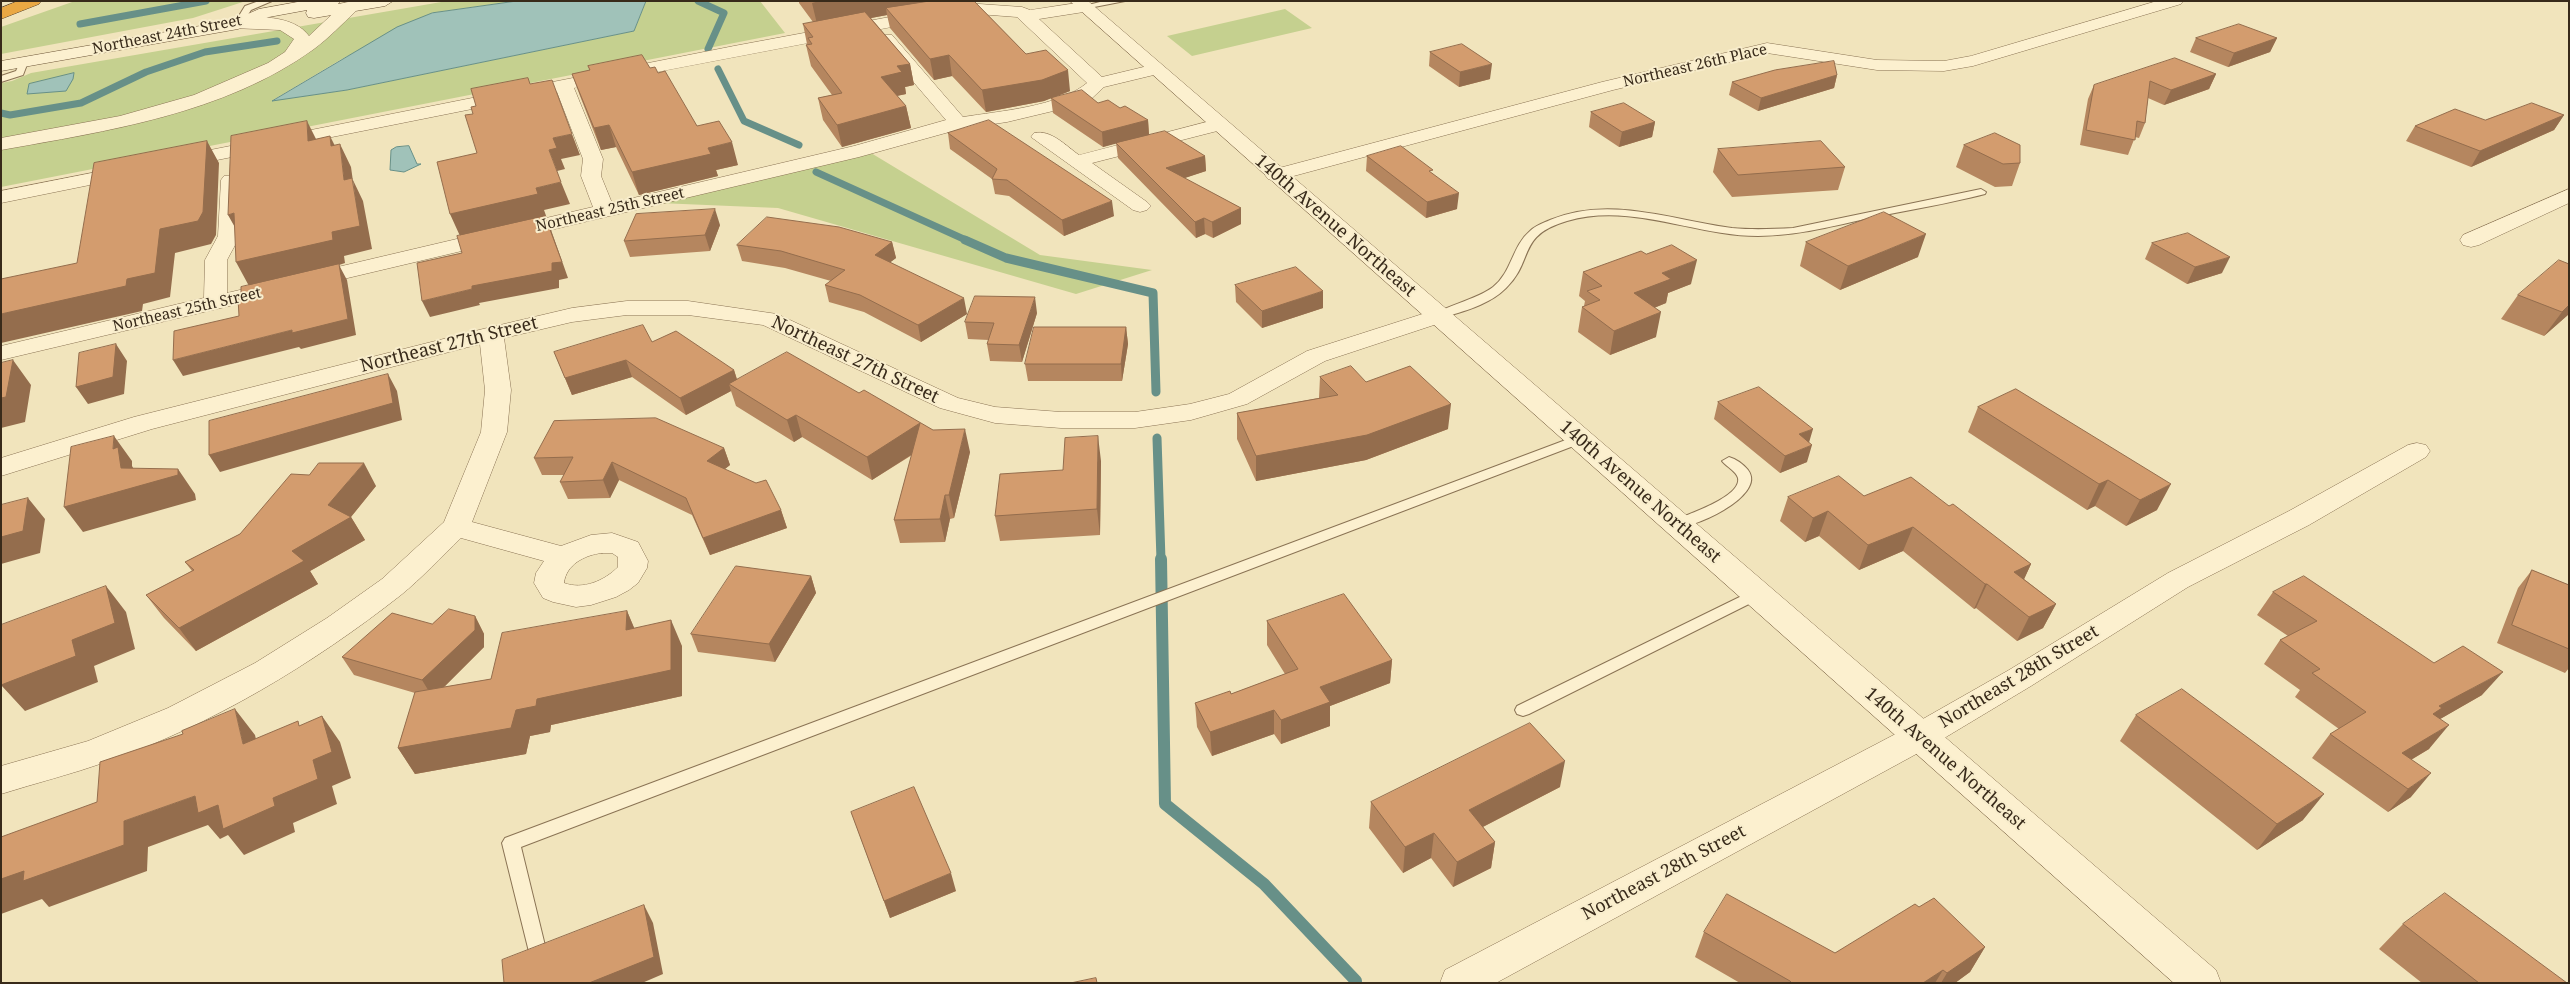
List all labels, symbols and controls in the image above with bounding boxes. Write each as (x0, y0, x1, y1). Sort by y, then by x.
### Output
street label: Northeast 24th Street (91, 12, 243, 58)
street label: Northeast 26th Place (1621, 41, 1769, 91)
street label: 140th Avenue Northeast (1250, 150, 1420, 302)
street label: Northeast 25th Street (534, 184, 686, 236)
street label: Northeast 25th Street (111, 284, 263, 336)
street label: Northeast 27th Street (768, 312, 942, 408)
street label: Northeast 27th Street (358, 313, 540, 377)
street label: 140th Avenue Northeast (1555, 416, 1725, 568)
street label: Northeast 28th Street (1935, 621, 2103, 733)
street label: 140th Avenue Northeast (1860, 683, 2030, 835)
street label: Northeast 28th Street (1579, 821, 1749, 925)

